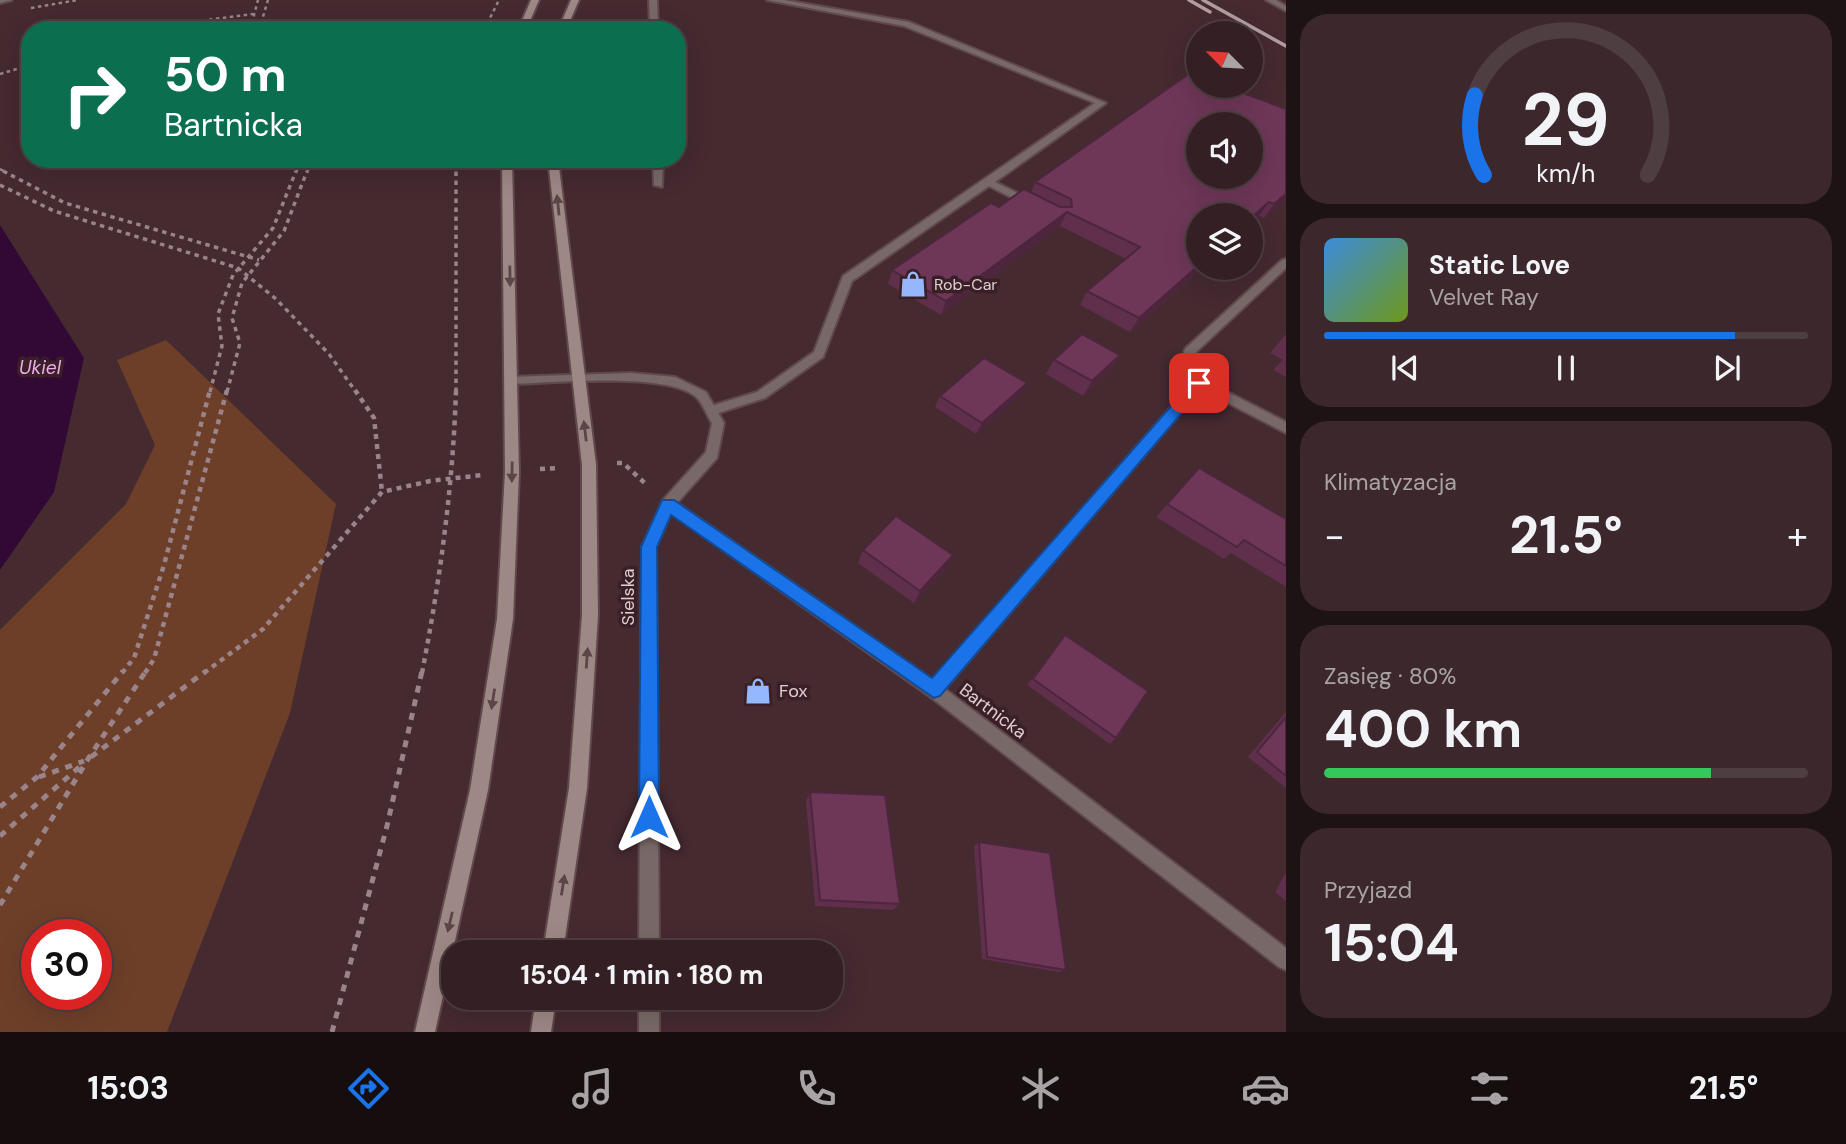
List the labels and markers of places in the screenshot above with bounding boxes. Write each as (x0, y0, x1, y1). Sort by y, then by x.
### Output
shop icon: Rob-Car (898, 269, 928, 299)
place label: Rob-Car (934, 274, 997, 295)
pin (1169, 353, 1229, 413)
shop icon: Fox (743, 676, 773, 706)
place label: Fox (779, 679, 808, 703)

